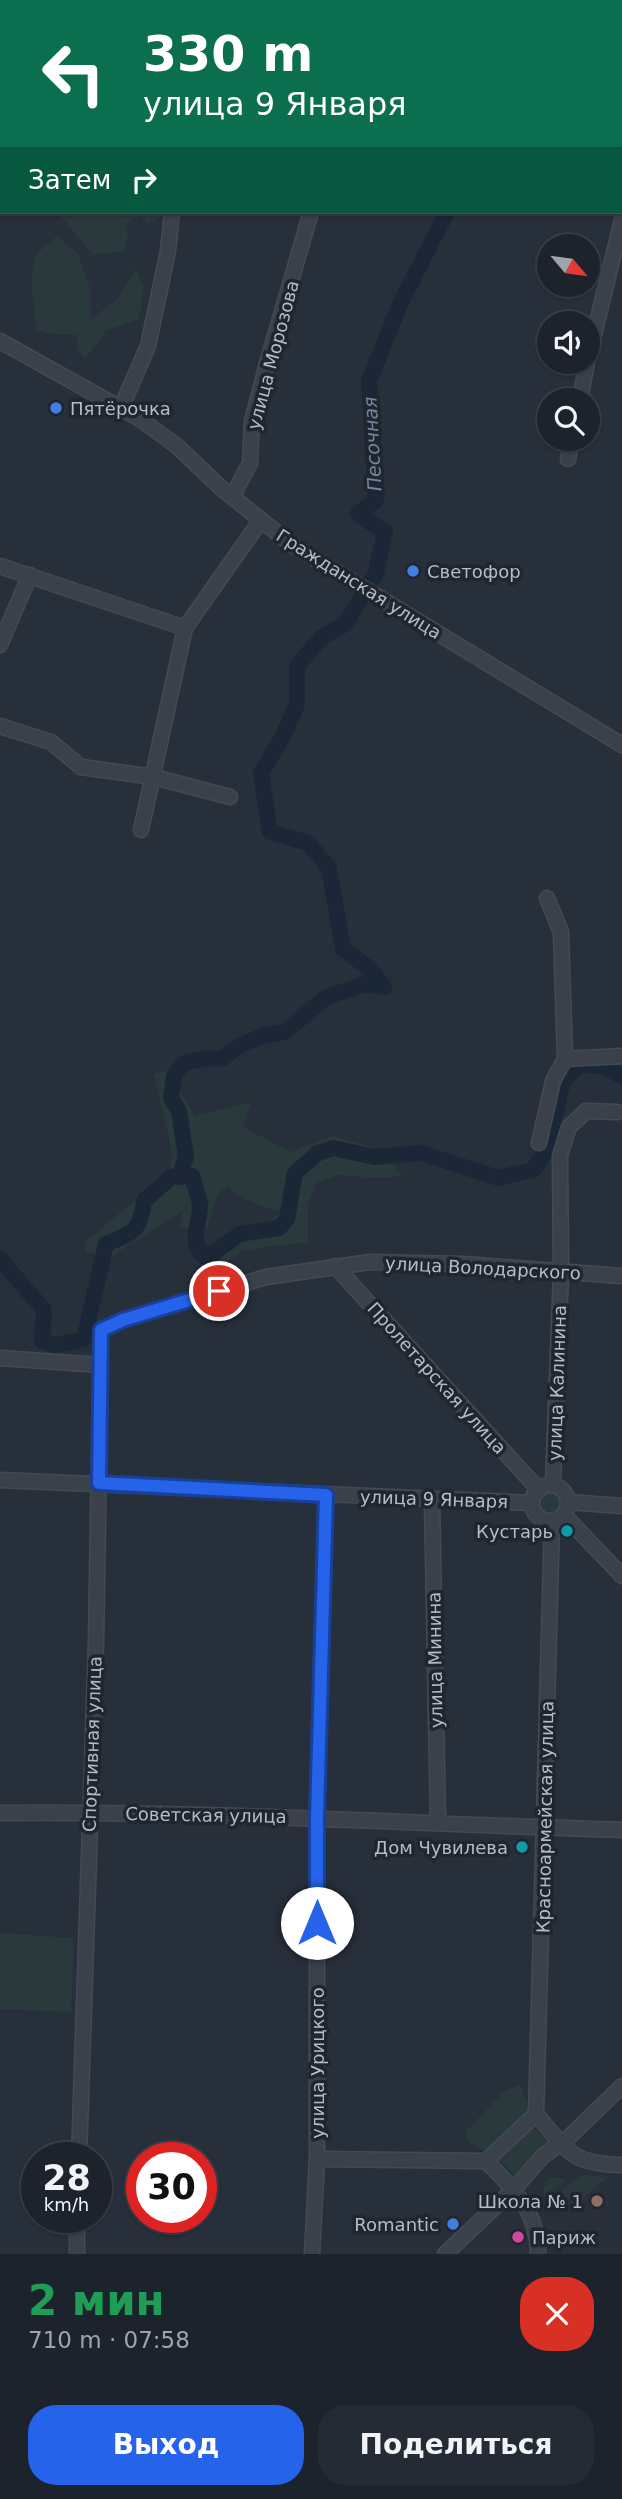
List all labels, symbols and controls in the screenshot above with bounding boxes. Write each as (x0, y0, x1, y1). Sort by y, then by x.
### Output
text: 330 m (143, 26, 313, 83)
icon: left (28, 28, 119, 119)
text: улица 9 Января (143, 85, 406, 123)
icon: right (125, 161, 163, 199)
text: Затем (28, 165, 111, 195)
north arrow (537, 234, 600, 298)
map controls (537, 234, 600, 451)
street label: улица Морозова (243, 278, 303, 432)
button: sound (537, 311, 600, 374)
button: search (537, 388, 600, 451)
water label: Песочная (359, 396, 385, 492)
place label: Пятёрочка (70, 398, 171, 419)
marker: Пятёрочка (48, 400, 64, 416)
street label: Гражданская улица (273, 525, 445, 643)
place label: Светофор (427, 561, 521, 582)
marker: Светофор (405, 563, 421, 579)
street label: улица Володарского (385, 1252, 581, 1284)
pin (189, 1261, 249, 1321)
icon: arrive (200, 1272, 238, 1310)
street label: Пролетарская улица (363, 1298, 511, 1458)
street label: улица Калинина (544, 1305, 570, 1461)
street label: улица 9 Января (360, 1486, 508, 1512)
place label: Кустарь (476, 1521, 553, 1542)
marker: Кустарь (559, 1523, 575, 1539)
street label: улица Минина (423, 1592, 447, 1728)
street label: Спортивная улица (78, 1656, 106, 1832)
street label: Красноармейская улица (532, 1701, 558, 1933)
street label: Советская улица (125, 1803, 287, 1827)
place label: Дом Чувилева (374, 1837, 508, 1858)
marker: Дом Чувилева (514, 1839, 530, 1855)
position arrow (280, 1886, 354, 1960)
street label: улица Урицкого (307, 1987, 328, 2139)
speed limit sign: 30 (126, 2142, 217, 2233)
text: 28 (42, 2158, 91, 2198)
place label: Школа № 1 (478, 2191, 583, 2212)
marker: Школа № 1 (589, 2193, 605, 2209)
text: km/h (44, 2194, 89, 2215)
place label: Romantic (354, 2214, 439, 2235)
marker: Romantic (445, 2216, 461, 2232)
place label: Париж (532, 2227, 596, 2248)
marker: Париж (510, 2229, 526, 2245)
text: 2 мин (28, 2276, 165, 2325)
button: close (520, 2277, 594, 2351)
text: 710 m · 07:58 (28, 2327, 190, 2353)
button: Выход (28, 2405, 304, 2485)
button: Поделиться (318, 2405, 594, 2485)

